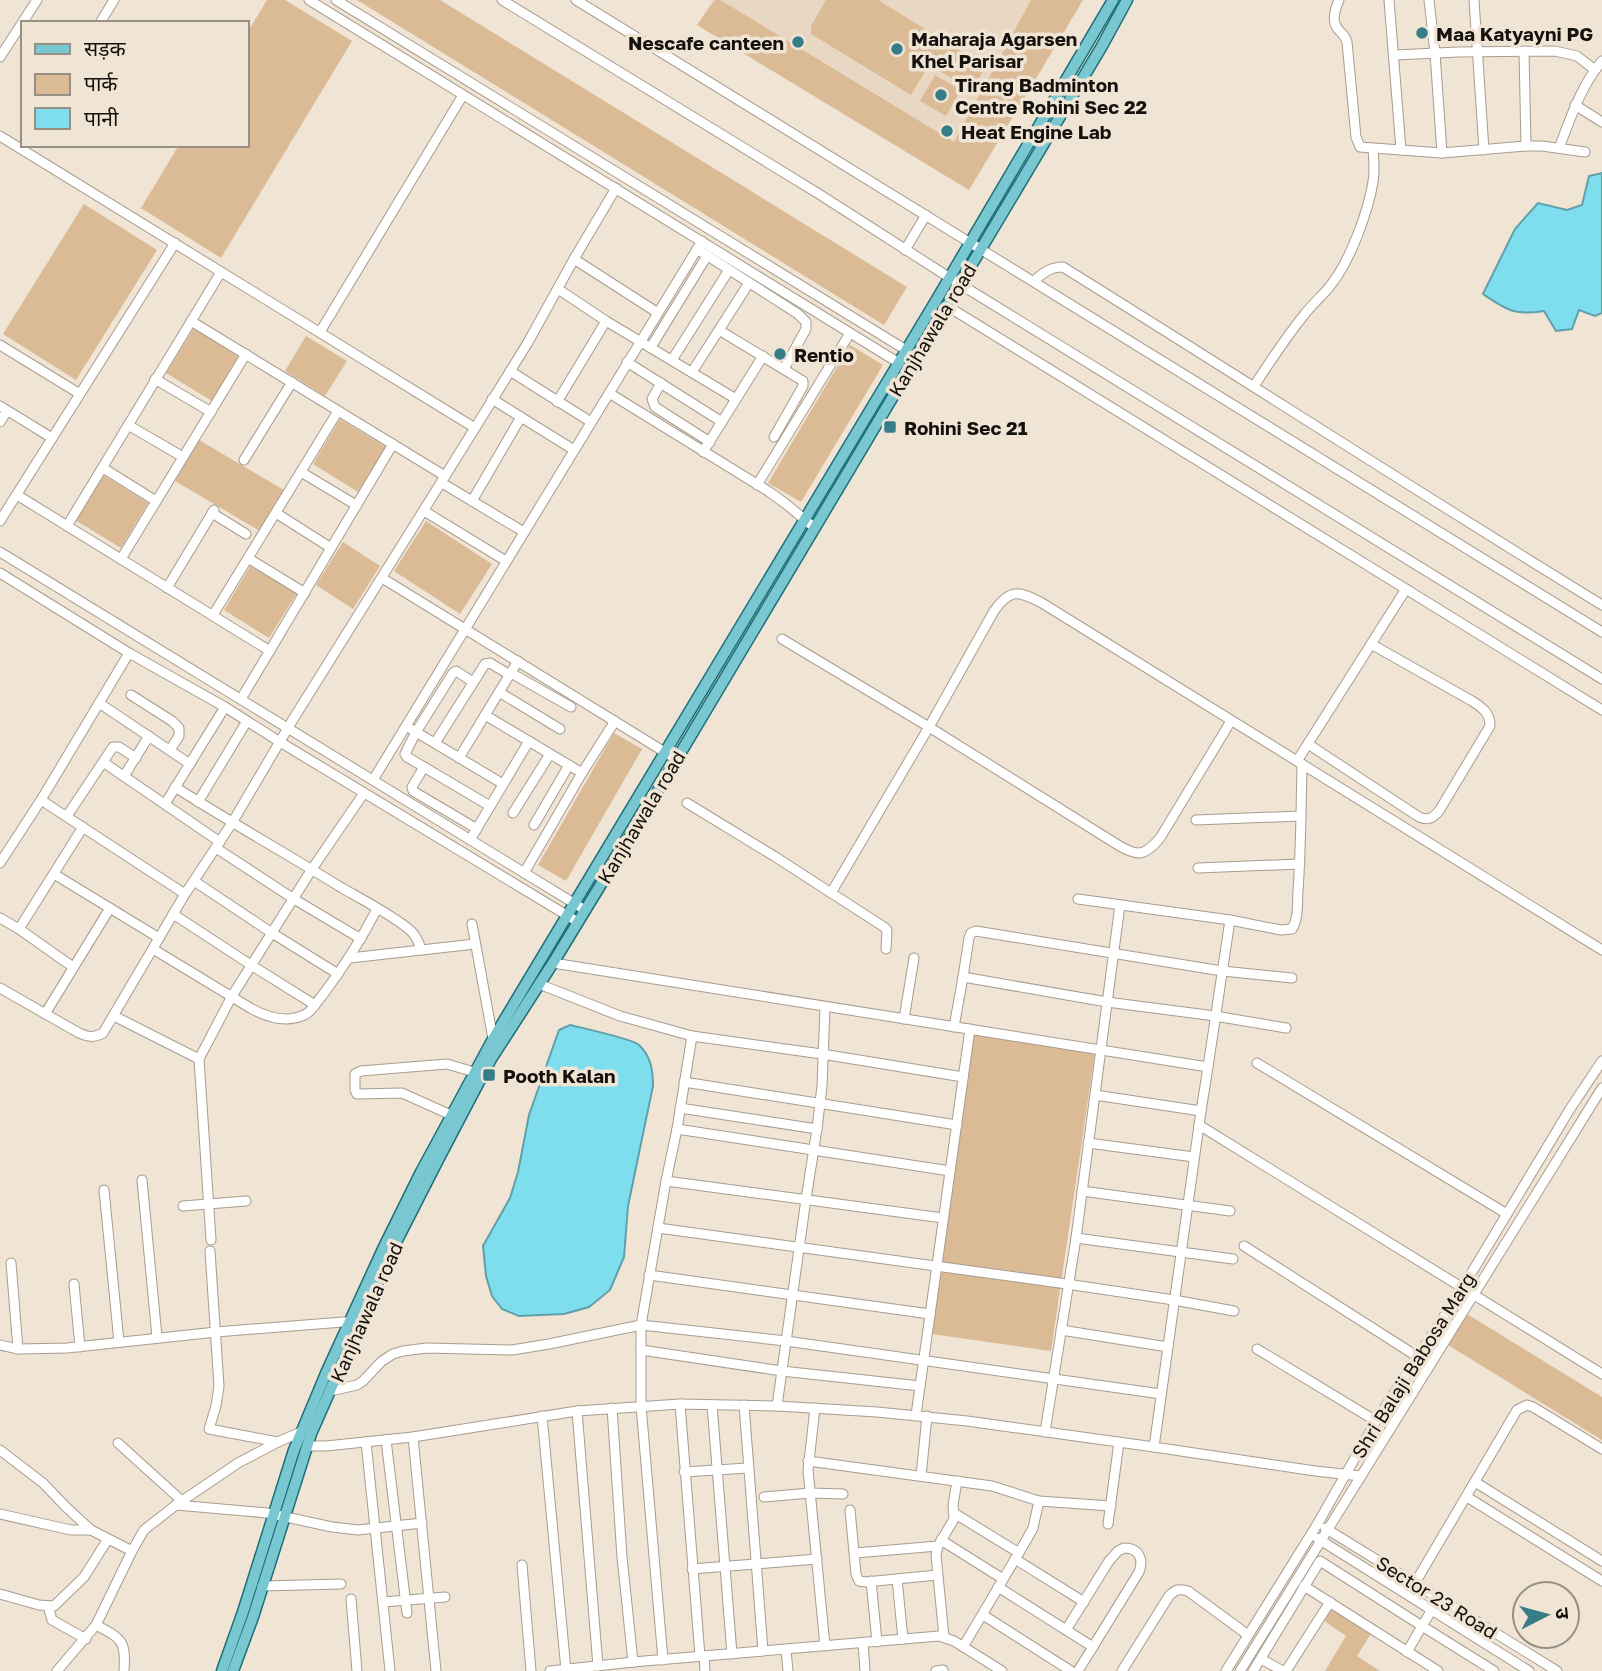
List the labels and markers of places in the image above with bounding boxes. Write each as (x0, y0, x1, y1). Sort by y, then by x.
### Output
place label: Maa Katyayni PG (1436, 22, 1593, 45)
marker: Maa Katyayni PG (1414, 25, 1430, 41)
place label: Maharaja Agarsen Khel Parisar (911, 27, 1077, 72)
place label: Nescafe canteen (628, 31, 784, 54)
marker: Nescafe canteen (790, 34, 806, 50)
marker: Maharaja Agarsen Khel Parisar (889, 41, 905, 57)
place label: Tirang Badminton Centre Rohini Sec 22 (955, 73, 1147, 118)
marker: Tirang Badminton Centre Rohini Sec 22 (933, 87, 949, 103)
place label: Heat Engine Lab (961, 120, 1112, 143)
marker: Heat Engine Lab (939, 123, 955, 139)
place label: Rentio (794, 343, 854, 366)
marker: Rentio (772, 346, 788, 362)
place label: Rohini Sec 21 (904, 416, 1028, 439)
marker: Rohini Sec 21 (882, 419, 898, 435)
place label: Pooth Kalan (503, 1064, 616, 1087)
marker: Pooth Kalan (481, 1067, 497, 1083)

